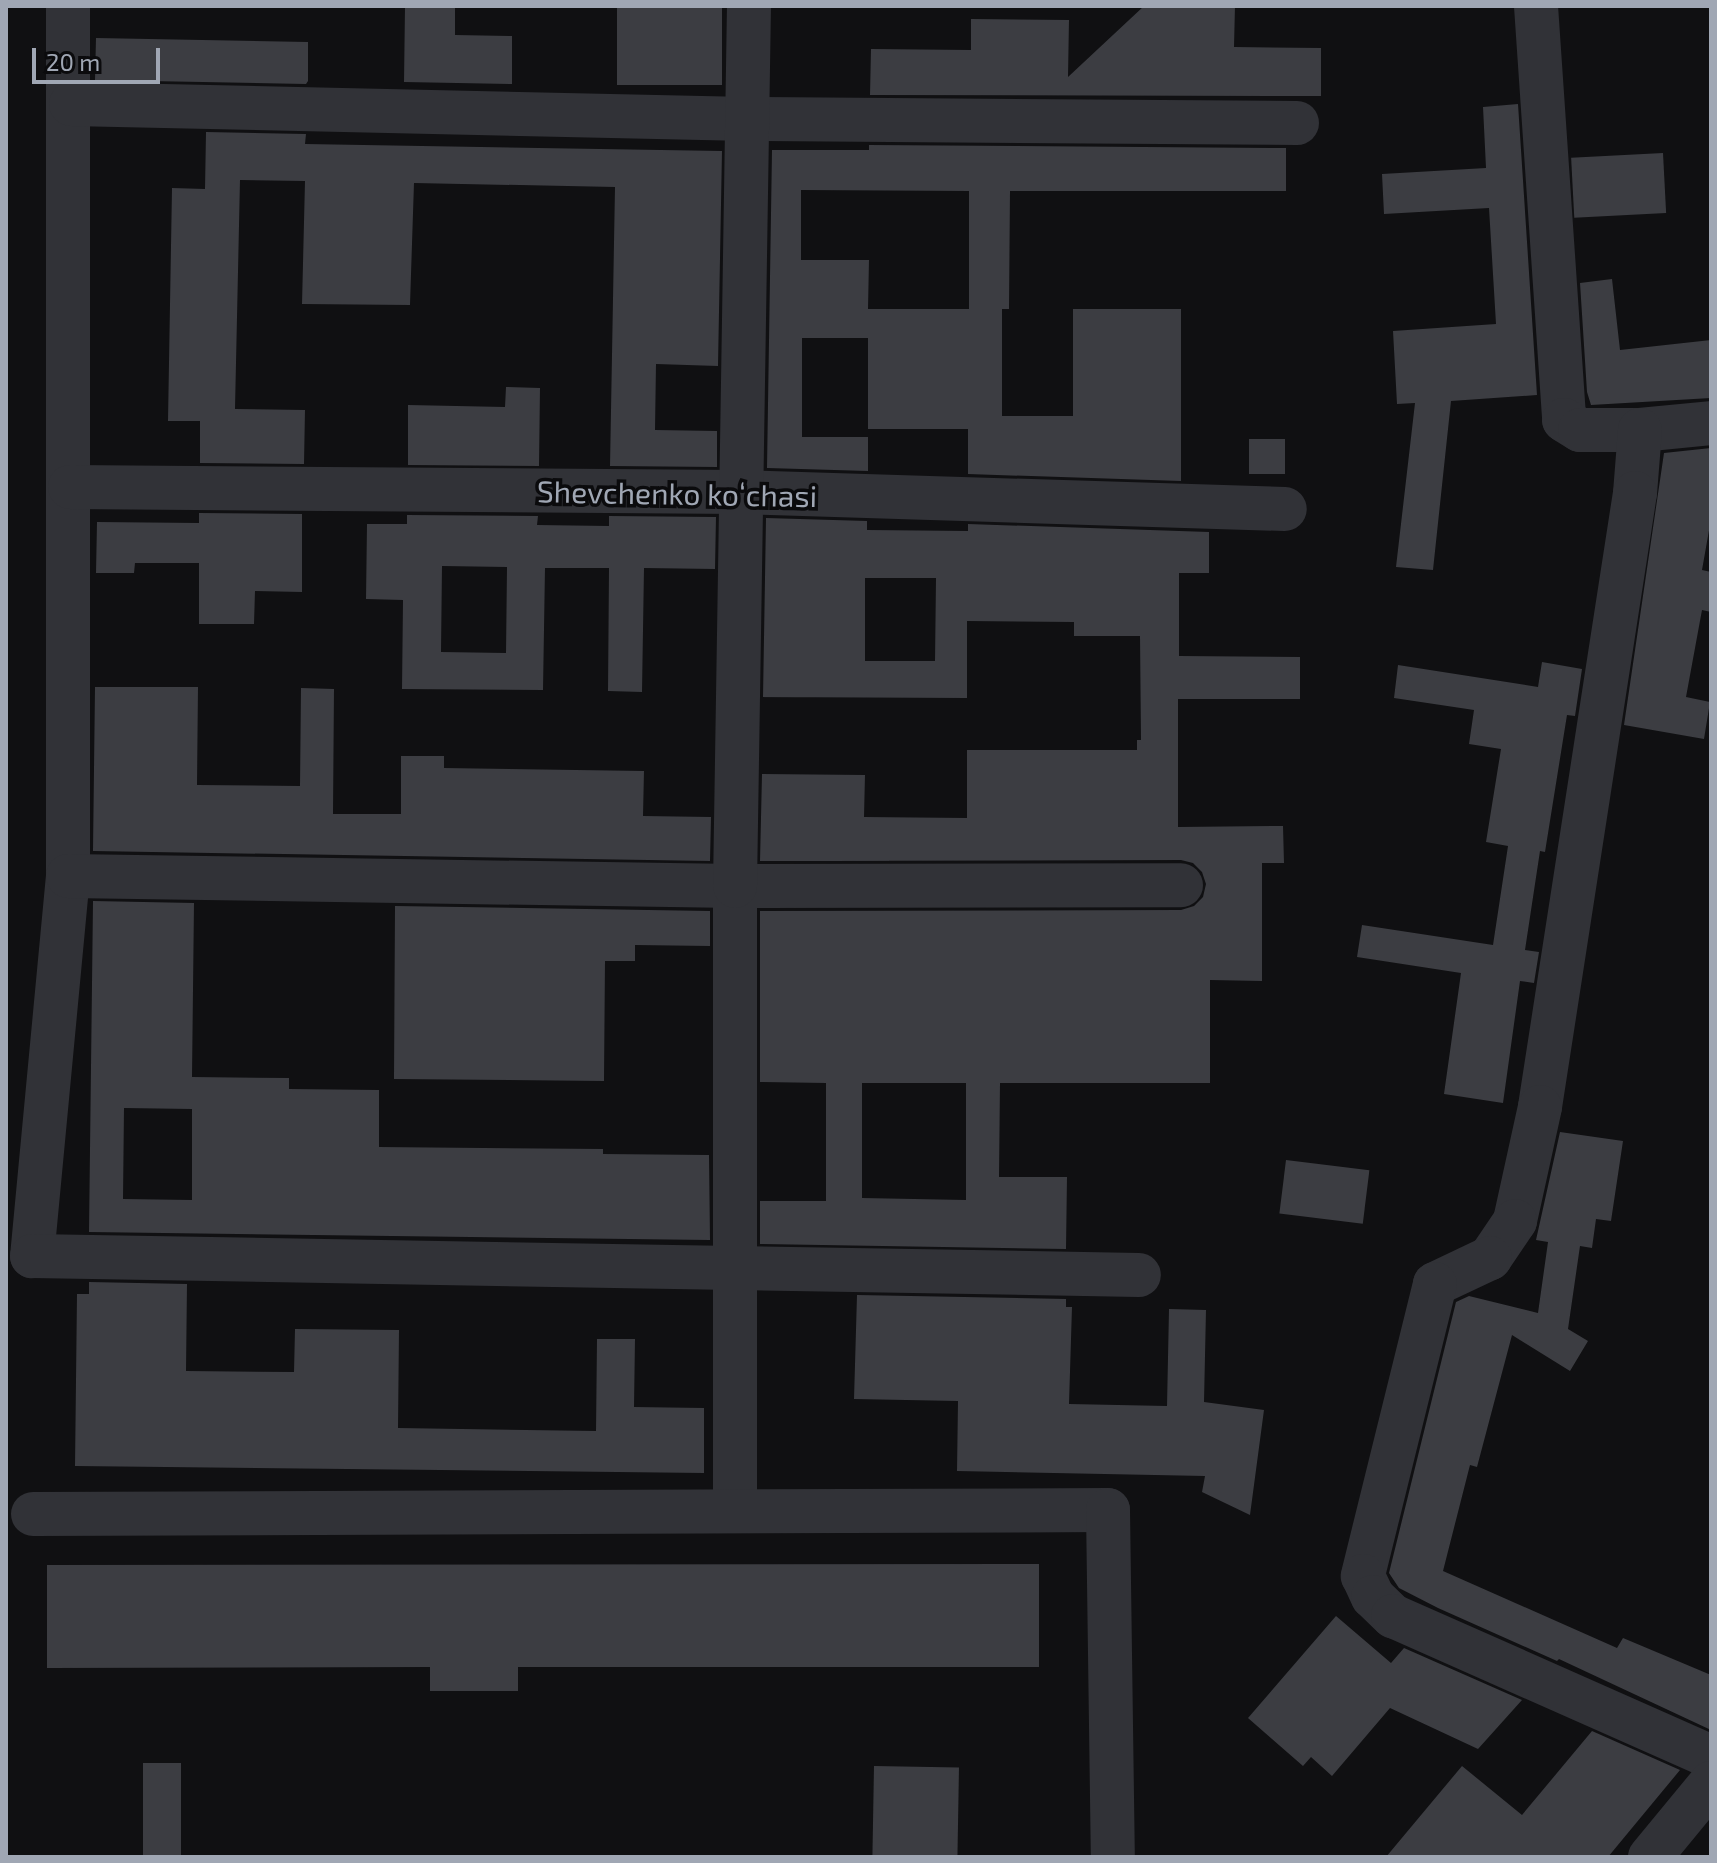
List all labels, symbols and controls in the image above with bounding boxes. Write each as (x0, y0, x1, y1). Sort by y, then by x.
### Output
scale bar (36, 32, 164, 82)
text: 20 m (46, 47, 100, 76)
street label: Shevchenko koʻchasi (537, 473, 817, 513)

